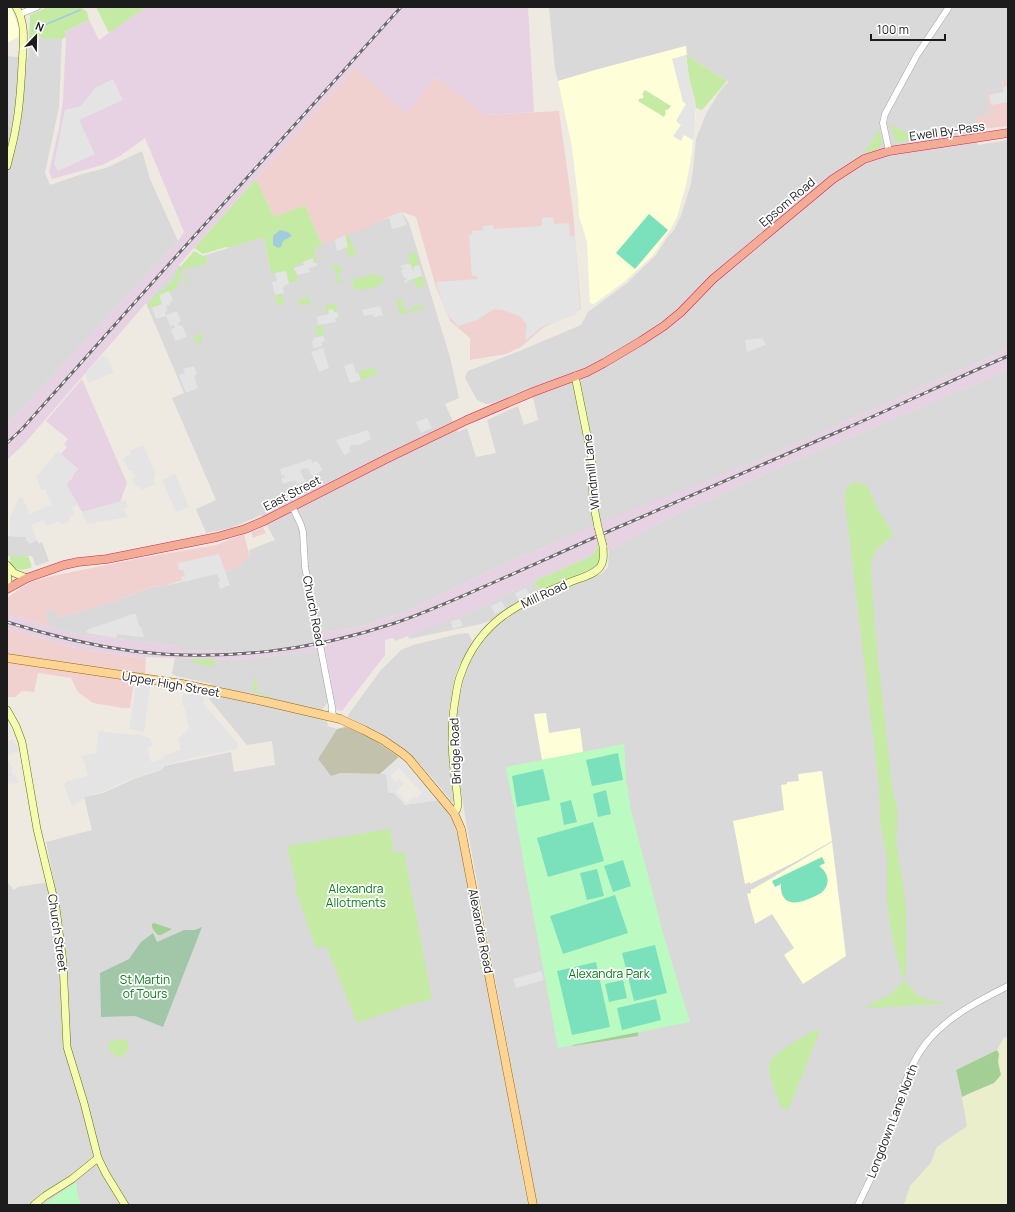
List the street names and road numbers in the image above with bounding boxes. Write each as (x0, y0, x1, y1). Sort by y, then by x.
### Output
street label: Ewell By-Pass (908, 117, 986, 145)
street label: Epsom Road (755, 174, 819, 230)
street label: Windmill Lane (579, 433, 603, 511)
street label: East Street (260, 471, 324, 515)
street label: Church Road (299, 574, 329, 648)
street label: Mill Road (518, 576, 570, 612)
street label: Upper High Street (121, 667, 222, 701)
street label: Bridge Road (445, 717, 465, 785)
street label: Alexandra Road (464, 887, 498, 975)
street label: Church Street (44, 893, 72, 973)
street label: Longdown Lane North (862, 1061, 922, 1181)

